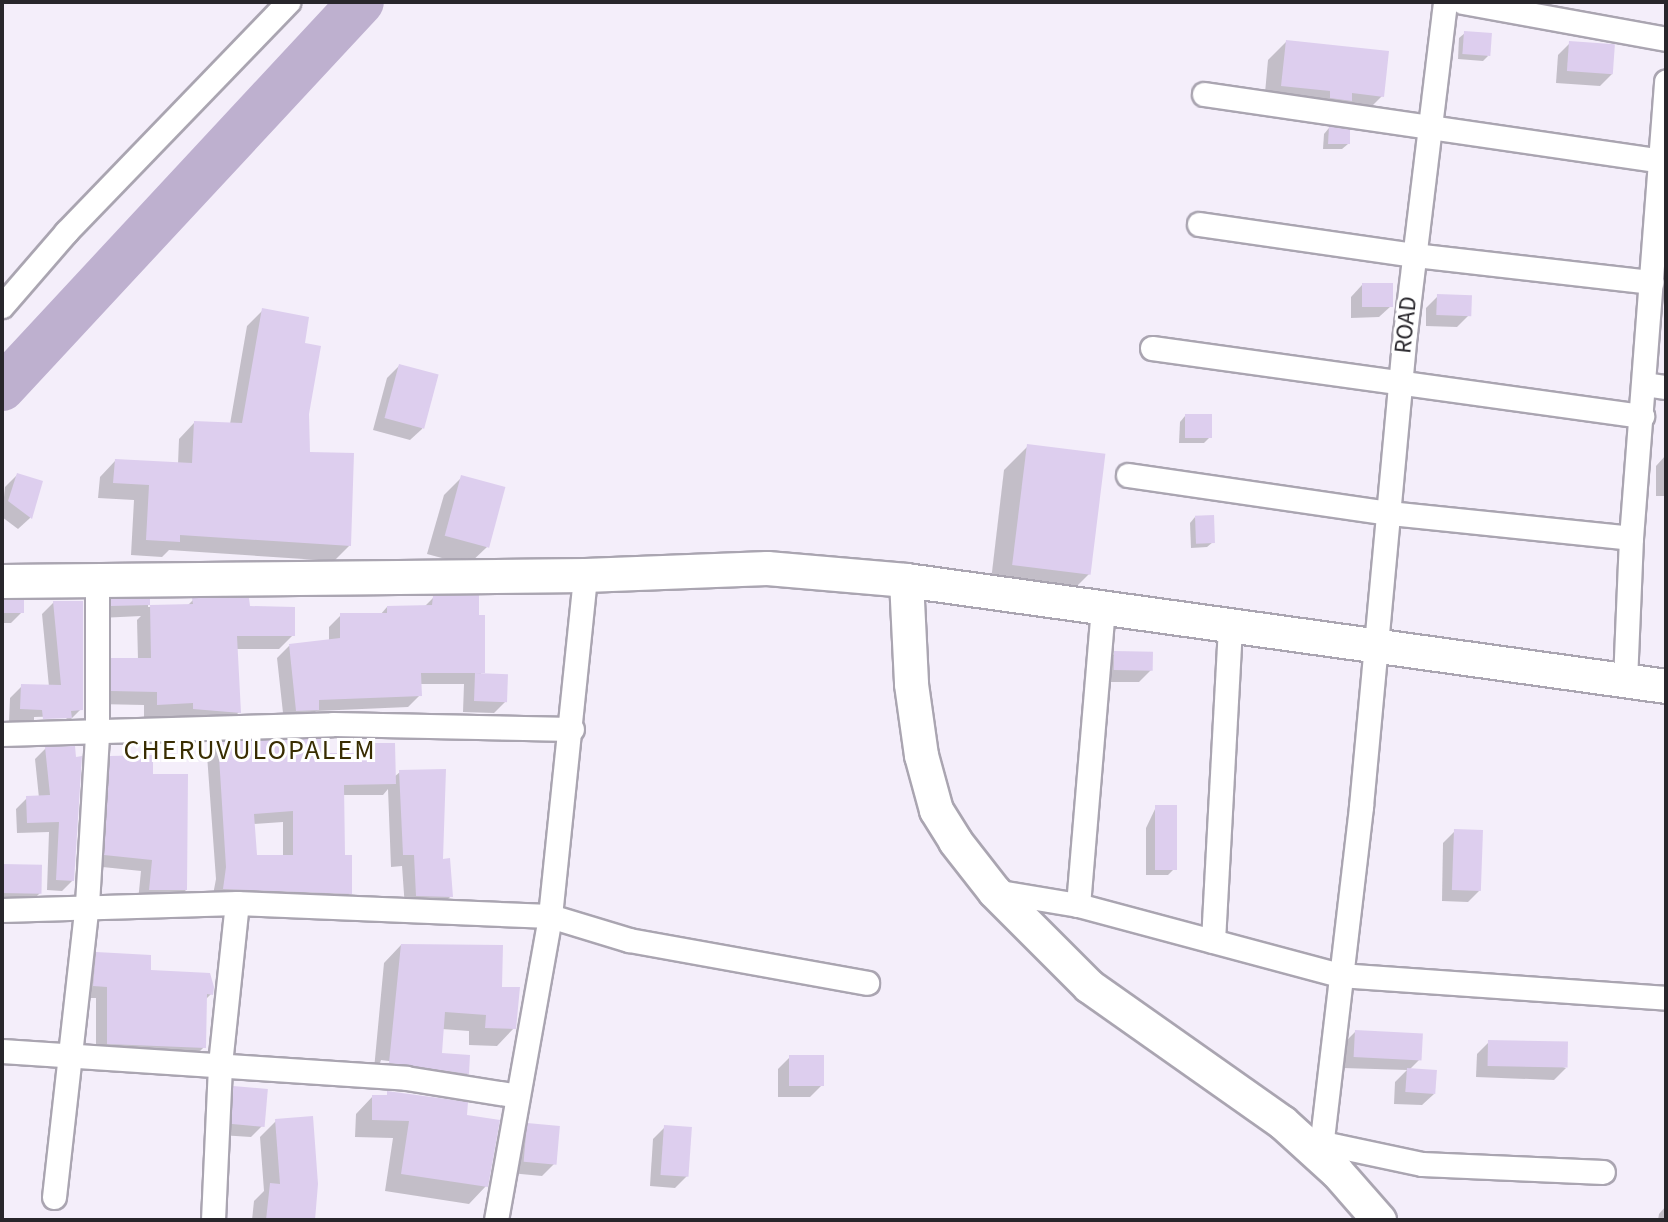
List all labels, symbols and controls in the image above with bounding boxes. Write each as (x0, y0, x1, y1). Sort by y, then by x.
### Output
street label: ROAD (1389, 295, 1423, 355)
district label: CHERUVULOPALEM (125, 733, 375, 767)

